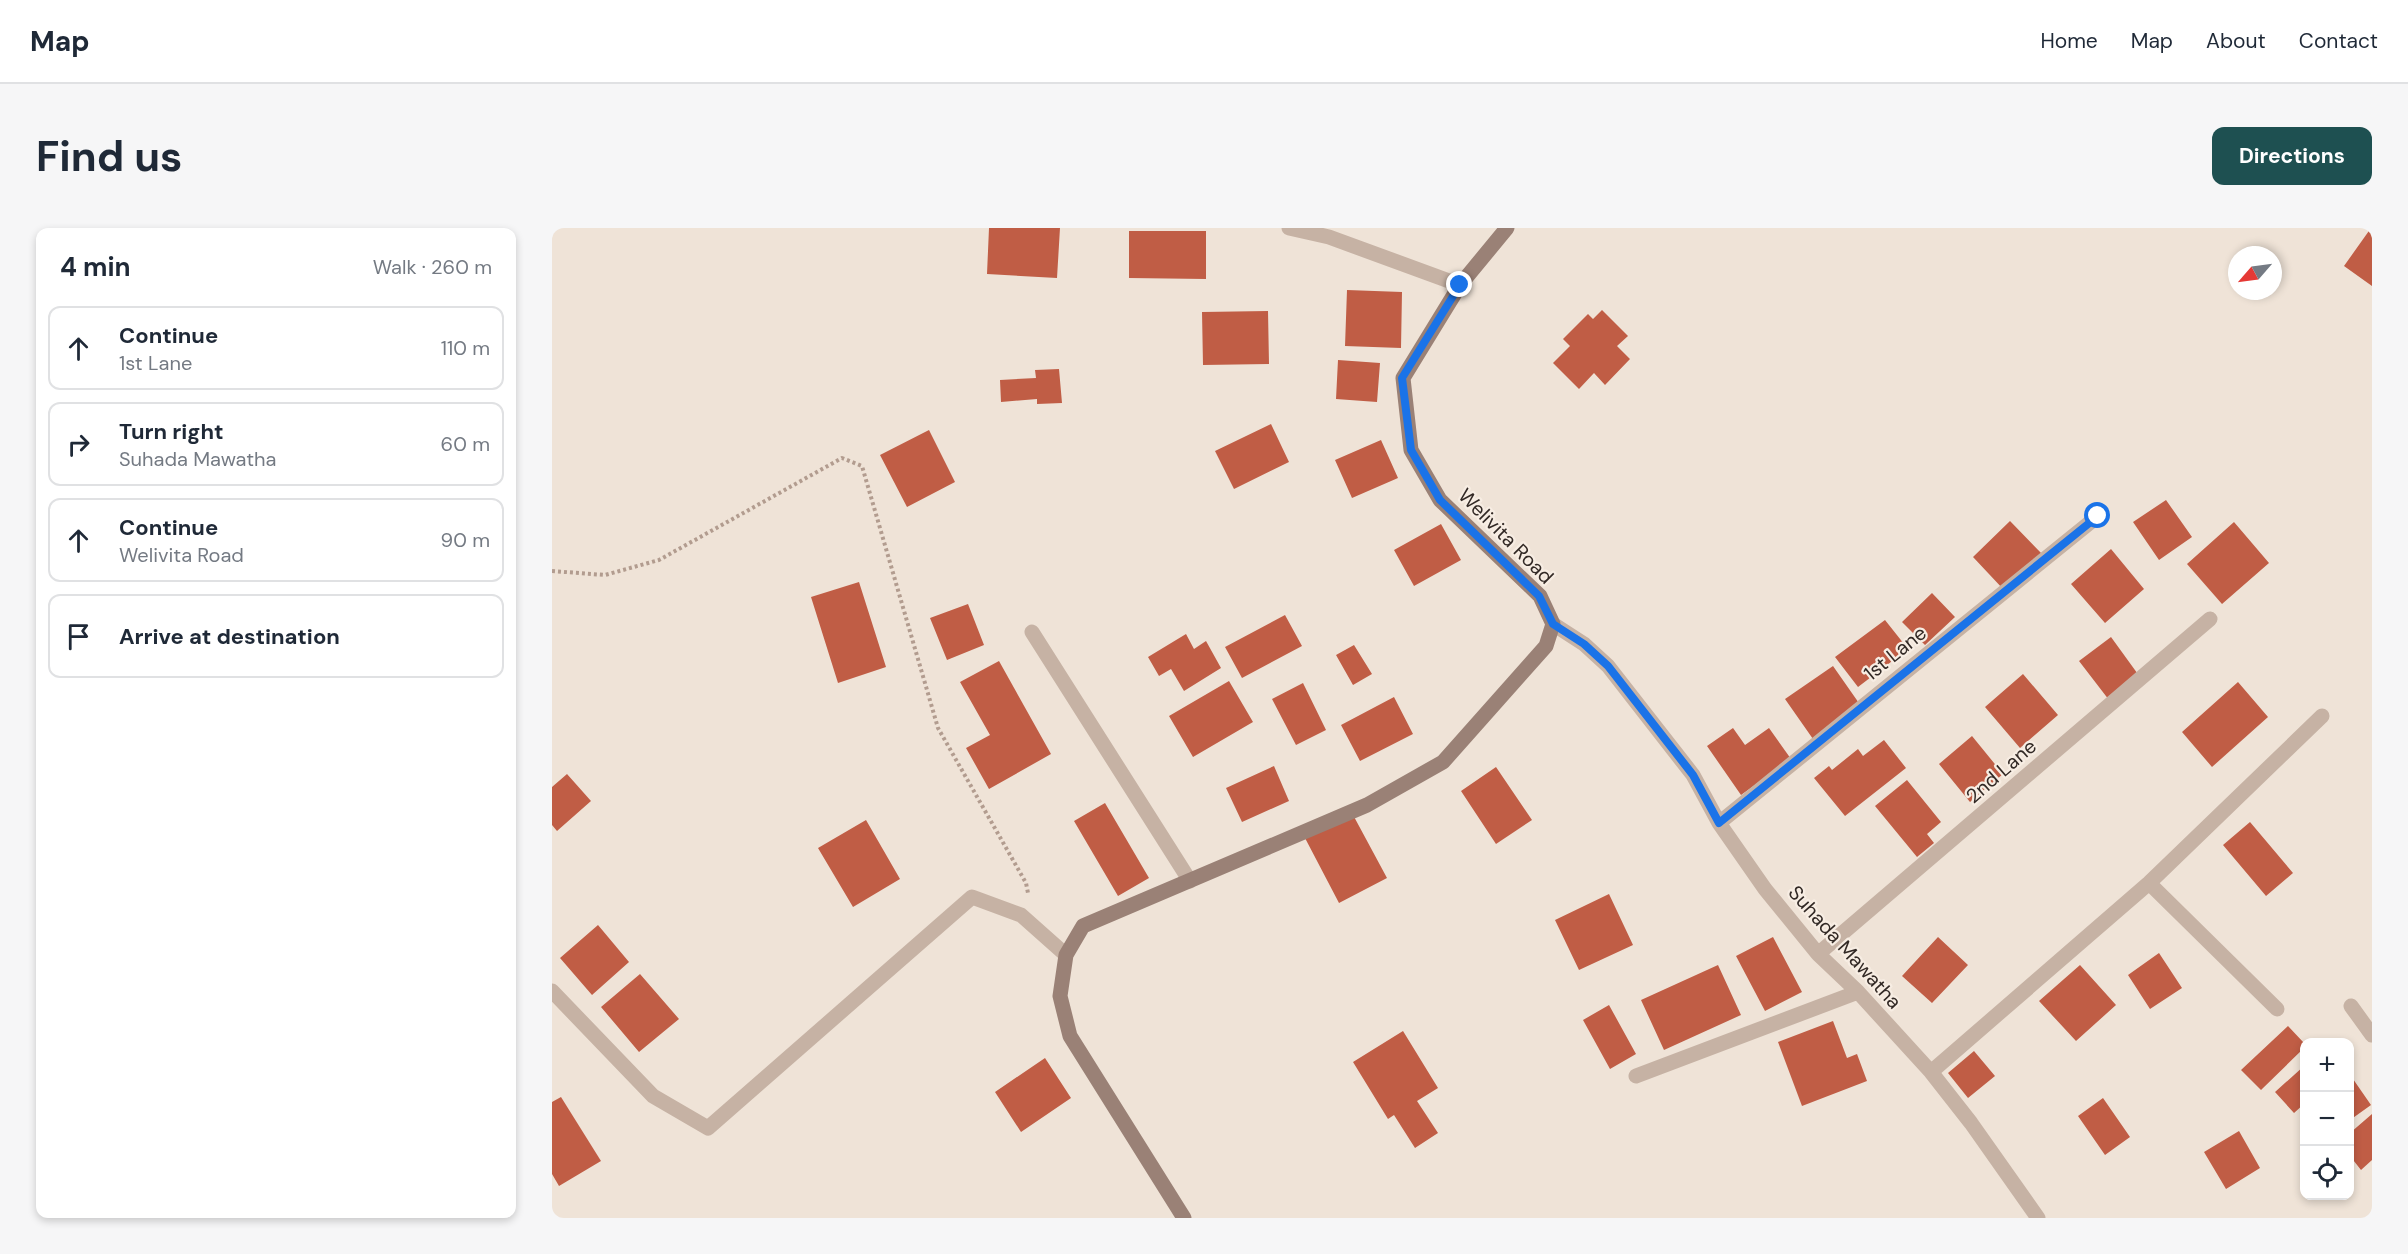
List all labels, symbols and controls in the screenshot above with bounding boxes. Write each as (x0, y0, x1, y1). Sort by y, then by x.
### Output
text: Map (30, 23, 90, 60)
text: Home (2040, 27, 2098, 55)
text: Map (2131, 27, 2173, 55)
text: About (2206, 27, 2266, 55)
text: Contact (2299, 27, 2378, 55)
button: Directions (2212, 127, 2372, 185)
text: Find us (36, 129, 182, 184)
north arrow (2228, 246, 2282, 300)
text: 4 min (60, 250, 131, 284)
text: Walk · 260 m (373, 254, 492, 280)
route end (1446, 271, 1472, 297)
text: Continue (119, 321, 218, 350)
icon: ahead (62, 332, 95, 365)
text: 110 m (441, 335, 490, 361)
text: 1st Lane (119, 350, 192, 376)
text: Turn right (119, 417, 224, 446)
icon: right (62, 428, 95, 461)
text: 60 m (441, 431, 490, 457)
text: Suhada Mawatha (119, 446, 276, 472)
street label: Welivita Road (1453, 483, 1559, 589)
route start (2084, 502, 2110, 528)
text: Continue (119, 513, 218, 542)
icon: ahead (62, 524, 95, 557)
text: 90 m (441, 527, 490, 553)
text: Welivita Road (119, 542, 244, 568)
icon: arrive (62, 620, 95, 653)
street label: 1st Lane (1858, 620, 1932, 686)
text: Arrive at destination (119, 622, 340, 651)
street label: 2nd Lane (1960, 733, 2042, 809)
street label: Suhada Mawatha (1783, 880, 1907, 1014)
map controls (2300, 1038, 2354, 1200)
button: + (2300, 1038, 2354, 1092)
button: − (2300, 1092, 2354, 1146)
button: locate (2300, 1146, 2354, 1200)

